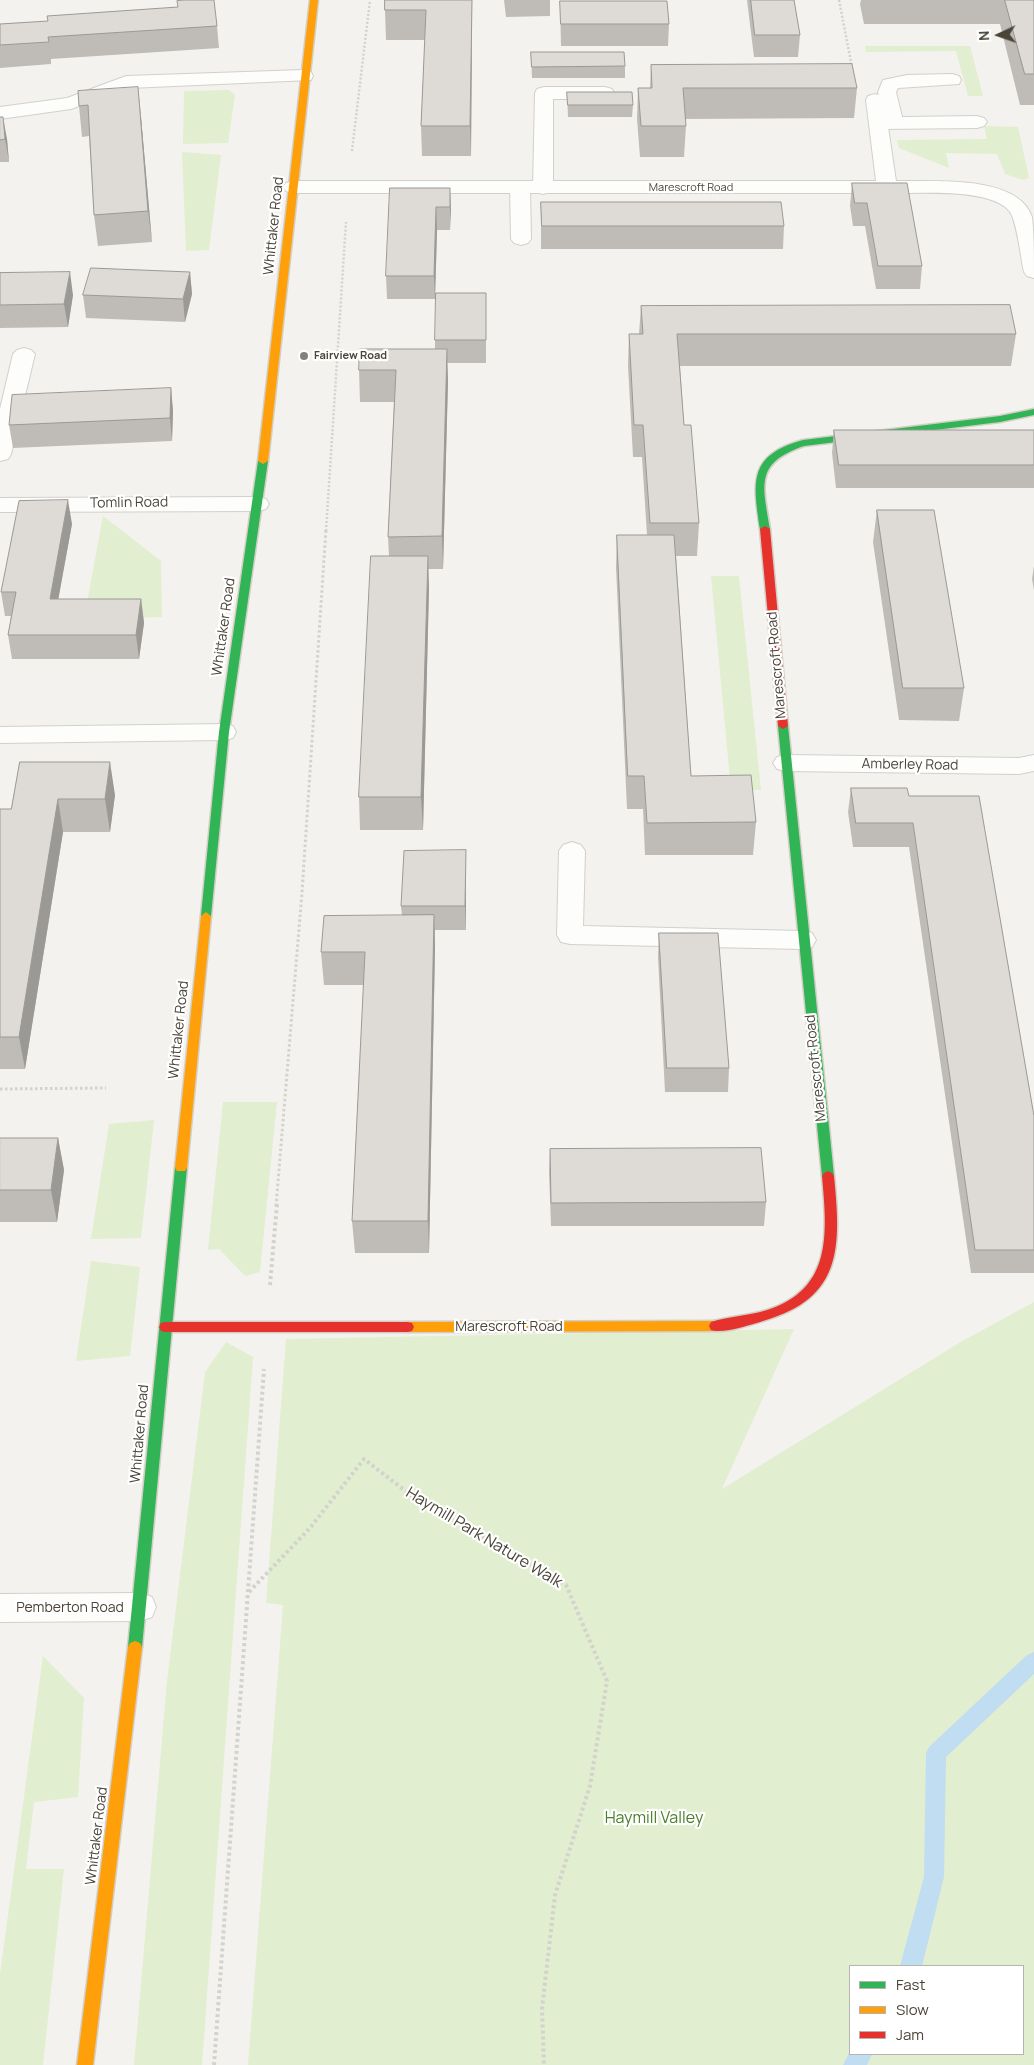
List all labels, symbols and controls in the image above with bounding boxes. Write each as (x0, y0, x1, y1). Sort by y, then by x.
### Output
north arrow (974, 10, 1024, 60)
text: N (974, 30, 993, 41)
street label: Whittaker Road (260, 176, 288, 276)
street label: Marescroft Road (649, 181, 733, 195)
place label: Fairview Road (314, 349, 387, 363)
marker: Fairview Road (298, 350, 310, 362)
street label: Tomlin Road (90, 494, 168, 512)
street label: Whittaker Road (209, 577, 239, 677)
street label: Marescroft Road (764, 611, 790, 719)
street label: Amberley Road (861, 756, 959, 774)
street label: Whittaker Road (165, 980, 193, 1080)
street label: Marescroft Road (802, 1014, 830, 1122)
street label: Marescroft Road (455, 1319, 563, 1335)
street label: Whittaker Road (127, 1384, 153, 1484)
street label: Haymill Park Nature Walk (402, 1484, 566, 1592)
street label: Pemberton Road (16, 1600, 124, 1616)
street label: Whittaker Road (83, 1786, 111, 1886)
park label: Haymill Valley (605, 1809, 703, 1829)
legend (849, 1965, 1024, 2055)
text: Fast (896, 1974, 925, 1995)
text: Slow (896, 1999, 929, 2020)
text: Jam (896, 2024, 924, 2045)

